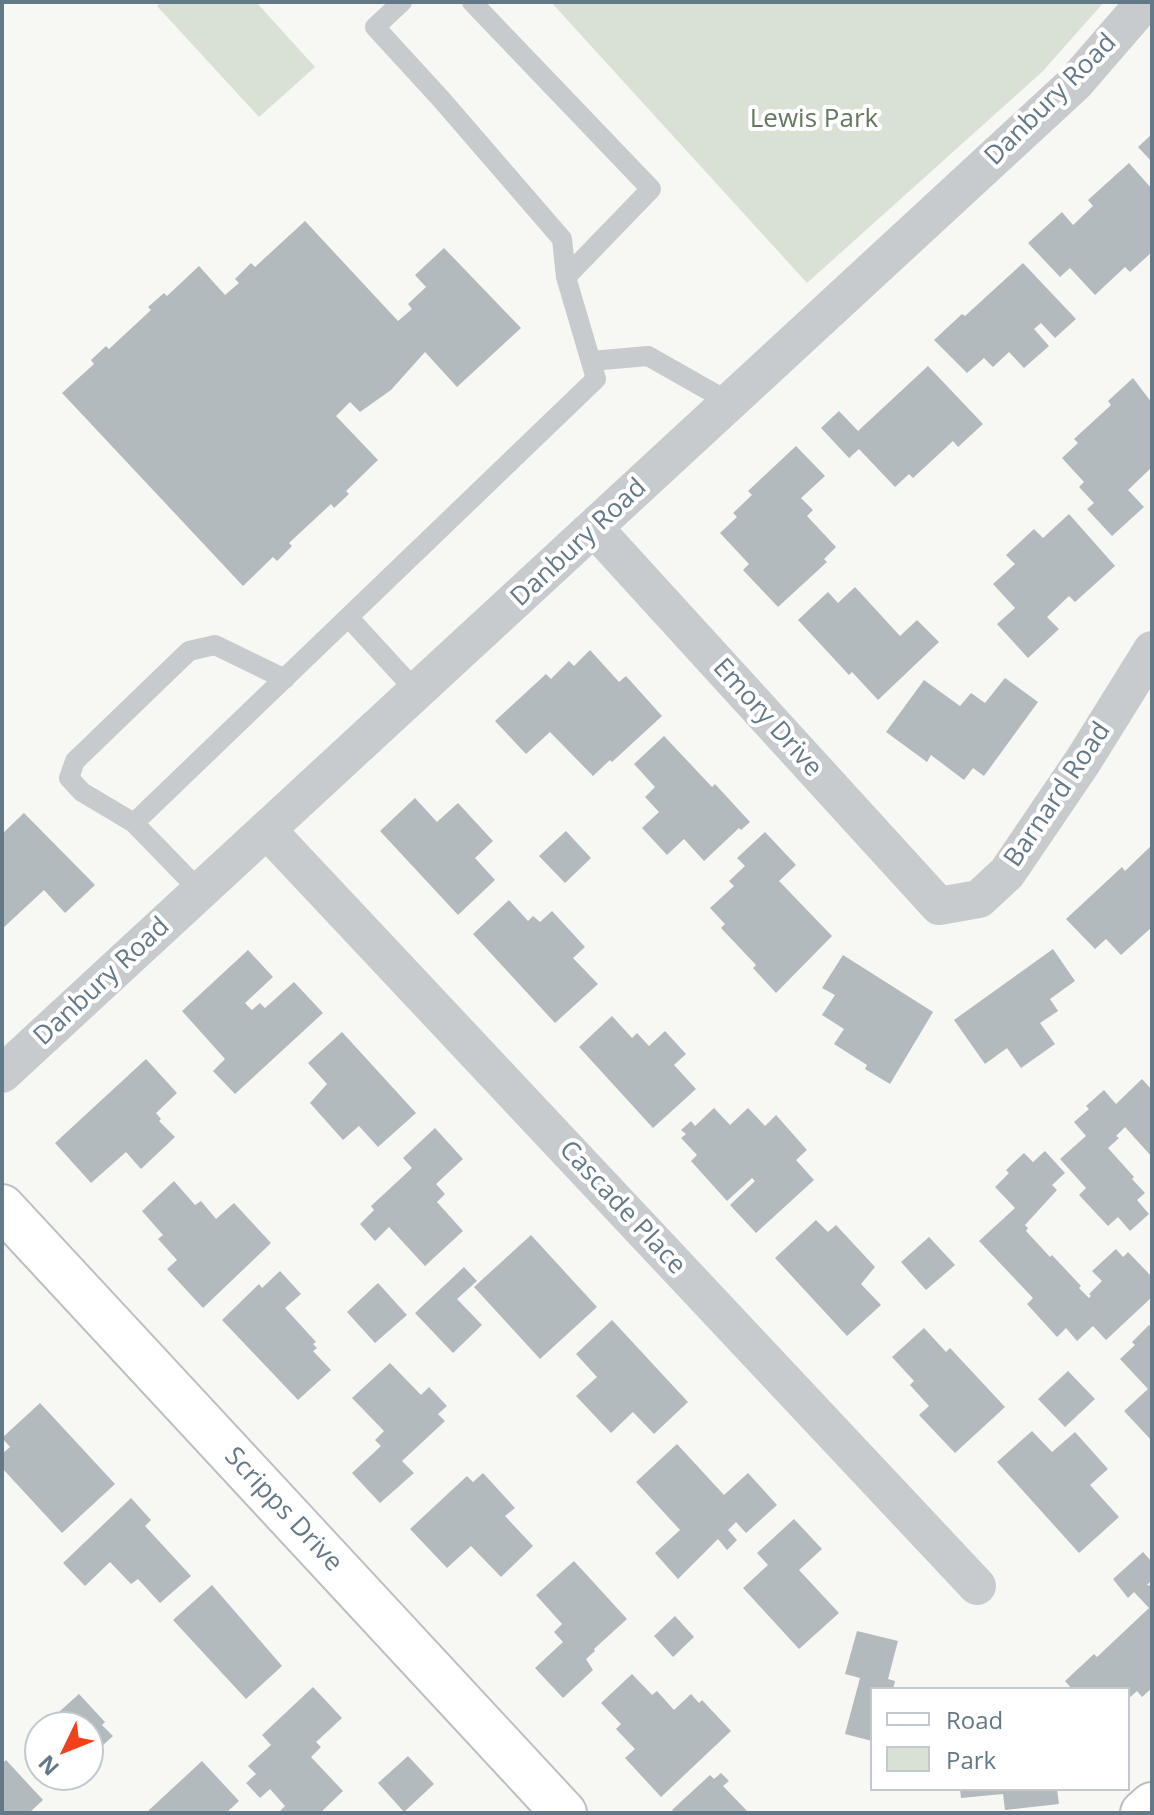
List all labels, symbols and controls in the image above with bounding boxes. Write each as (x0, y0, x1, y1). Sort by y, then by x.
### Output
street label: Danbury Road (979, 28, 1123, 172)
park label: Lewis Park (750, 104, 878, 136)
street label: Danbury Road (505, 472, 653, 614)
street label: Emory Drive (706, 652, 828, 784)
street label: Barnard Road (998, 717, 1118, 873)
street label: Danbury Road (28, 911, 176, 1053)
street label: Cascade Place (552, 1135, 692, 1281)
street label: Scripps Drive (218, 1441, 348, 1579)
legend (870, 1687, 1130, 1791)
text: Road (946, 1703, 1003, 1736)
north arrow (24, 1711, 104, 1791)
text: Park (946, 1743, 996, 1776)
text: N (31, 1749, 65, 1783)

